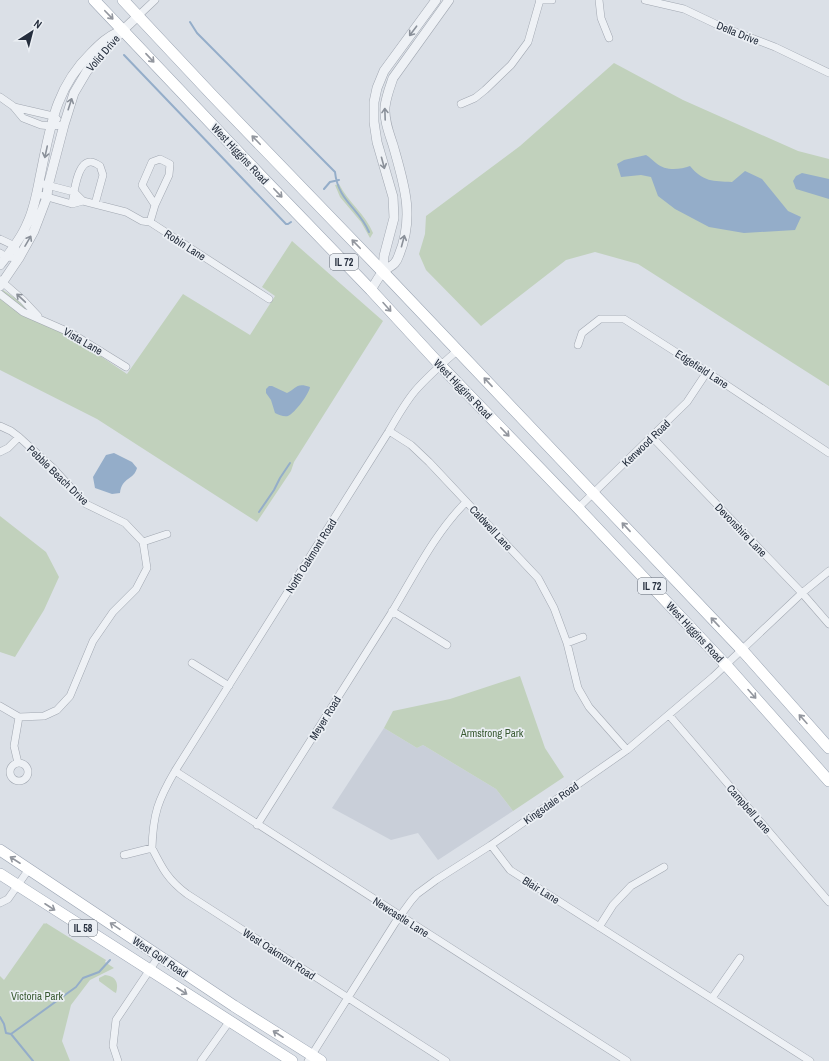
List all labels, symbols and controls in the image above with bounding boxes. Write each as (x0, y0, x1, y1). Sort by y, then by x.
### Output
one-way arrow (104, 10, 113, 20)
north arrow (12, 12, 52, 52)
text: N (31, 16, 45, 31)
street label: Della Drive (715, 18, 761, 48)
one-way arrow (409, 26, 417, 37)
street label: Volid Drive (83, 32, 123, 74)
one-way arrow (145, 53, 154, 63)
one-way arrow (67, 98, 74, 111)
one-way arrow (382, 108, 389, 121)
street label: West Higgins Road (208, 121, 272, 187)
one-way arrow (251, 135, 261, 145)
one-way arrow (41, 145, 49, 158)
one-way arrow (380, 157, 387, 170)
one-way arrow (273, 188, 282, 198)
street label: Robin Lane (162, 226, 208, 264)
one-way arrow (400, 234, 407, 247)
one-way arrow (25, 235, 33, 247)
one-way arrow (351, 239, 361, 249)
road number: IL 72 (330, 254, 358, 270)
one-way arrow (16, 294, 26, 303)
one-way arrow (382, 302, 392, 312)
street label: Vista Lane (61, 324, 105, 358)
street label: Edgefield Lane (673, 347, 731, 391)
street label: West Higgins Road (431, 356, 495, 422)
one-way arrow (483, 377, 493, 387)
street label: Kenwood Road (619, 417, 673, 469)
one-way arrow (500, 427, 510, 437)
street label: Pebble Beach Drive (24, 442, 92, 508)
street label: Devonshire Lane (712, 500, 770, 560)
street label: Caldwell Lane (467, 503, 515, 553)
street label: North Oakmont Road (282, 516, 340, 596)
one-way arrow (621, 522, 631, 532)
road number: IL 72 (638, 578, 666, 594)
street label: West Higgins Road (663, 599, 727, 665)
one-way arrow (710, 617, 720, 627)
one-way arrow (747, 689, 756, 700)
street label: Meyer Road (306, 693, 344, 743)
one-way arrow (798, 714, 808, 724)
park label: Armstrong Park (460, 726, 524, 740)
street label: Kingsdale Road (521, 779, 581, 827)
street label: Campbell Lane (724, 782, 774, 836)
one-way arrow (9, 856, 20, 864)
street label: Blair Lane (520, 873, 562, 907)
street label: Newcastle Lane (370, 894, 432, 940)
one-way arrow (44, 903, 56, 911)
road number: IL 58 (69, 920, 97, 936)
one-way arrow (109, 922, 120, 931)
street label: West Oakmont Road (240, 925, 318, 983)
street label: West Golf Road (130, 933, 190, 981)
one-way arrow (176, 988, 188, 996)
park label: Victoria Park (11, 989, 63, 1003)
one-way arrow (273, 1030, 284, 1038)

